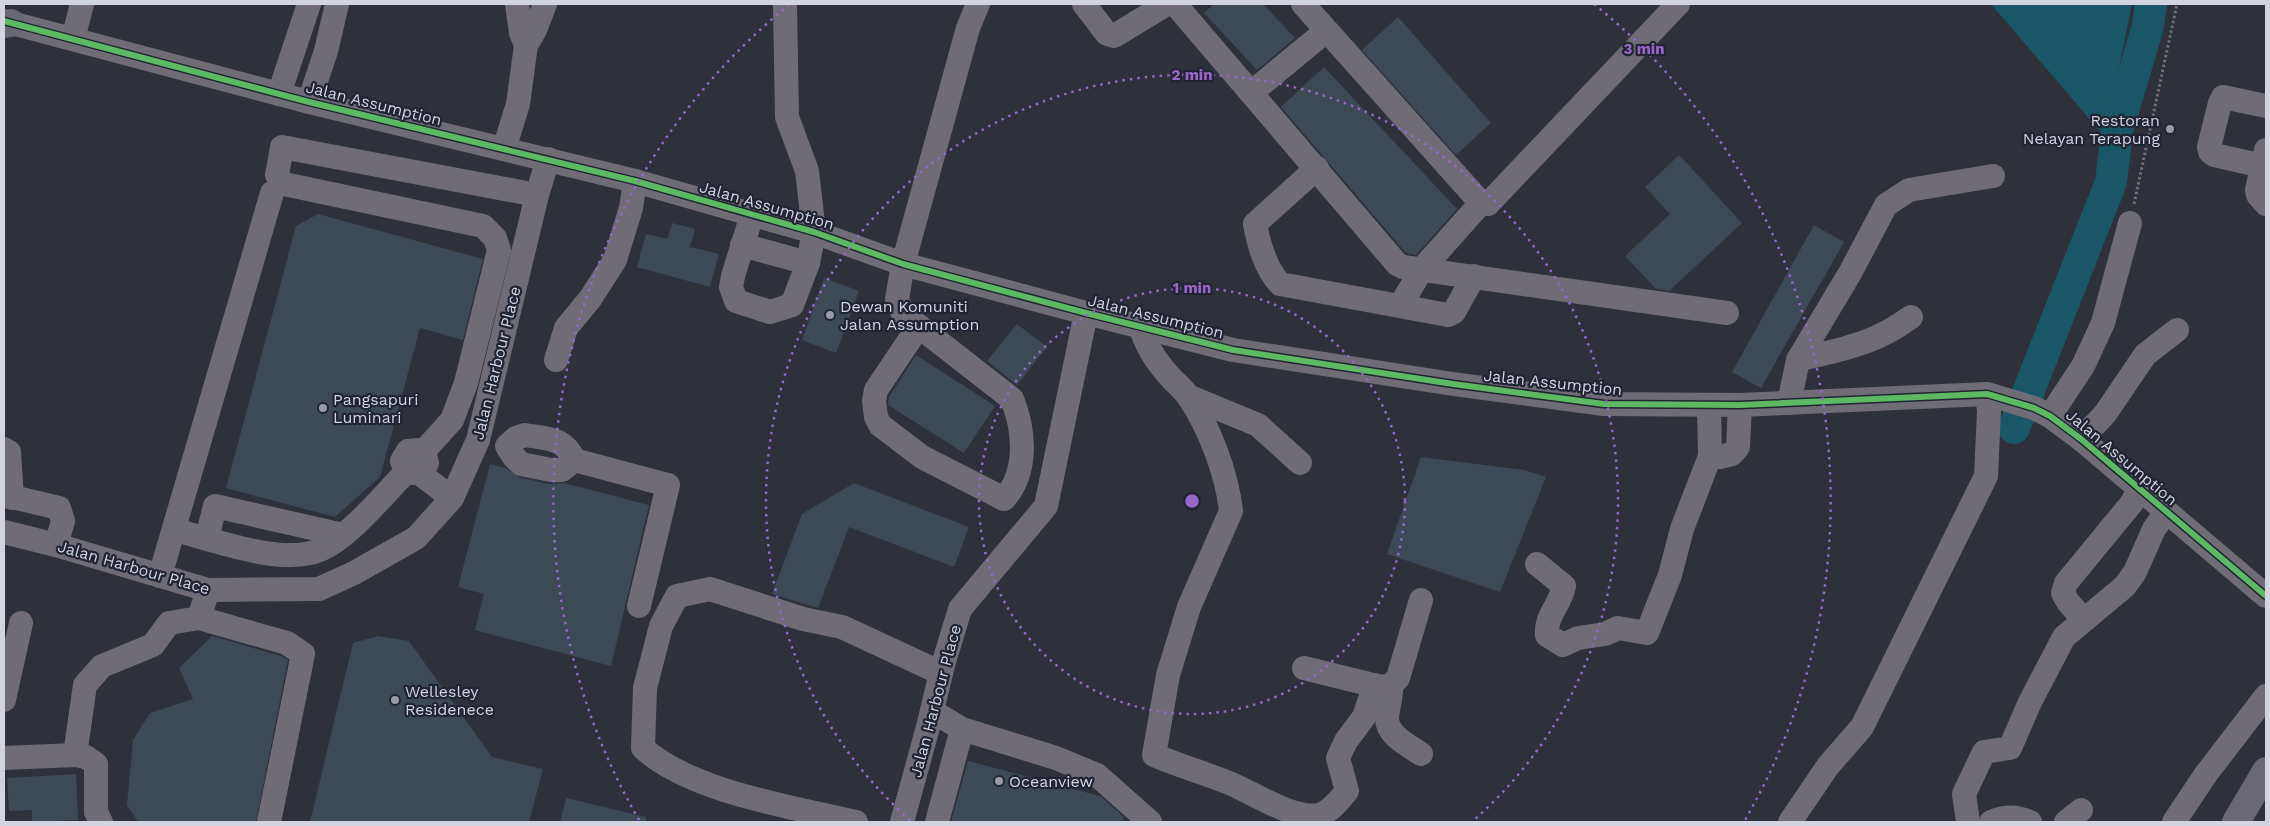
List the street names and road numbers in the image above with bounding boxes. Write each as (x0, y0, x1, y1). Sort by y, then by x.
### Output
street label: Jalan Assumption (304, 77, 444, 130)
street label: Jalan Assumption (697, 177, 836, 234)
street label: Jalan Harbour Place (468, 284, 525, 442)
street label: Jalan Assumption (1086, 290, 1226, 343)
street label: Jalan Assumption (1483, 366, 1623, 399)
street label: Jalan Assumption (2062, 405, 2181, 509)
street label: Jalan Harbour Place (56, 537, 212, 598)
street label: Jalan Harbour Place (906, 623, 965, 780)

